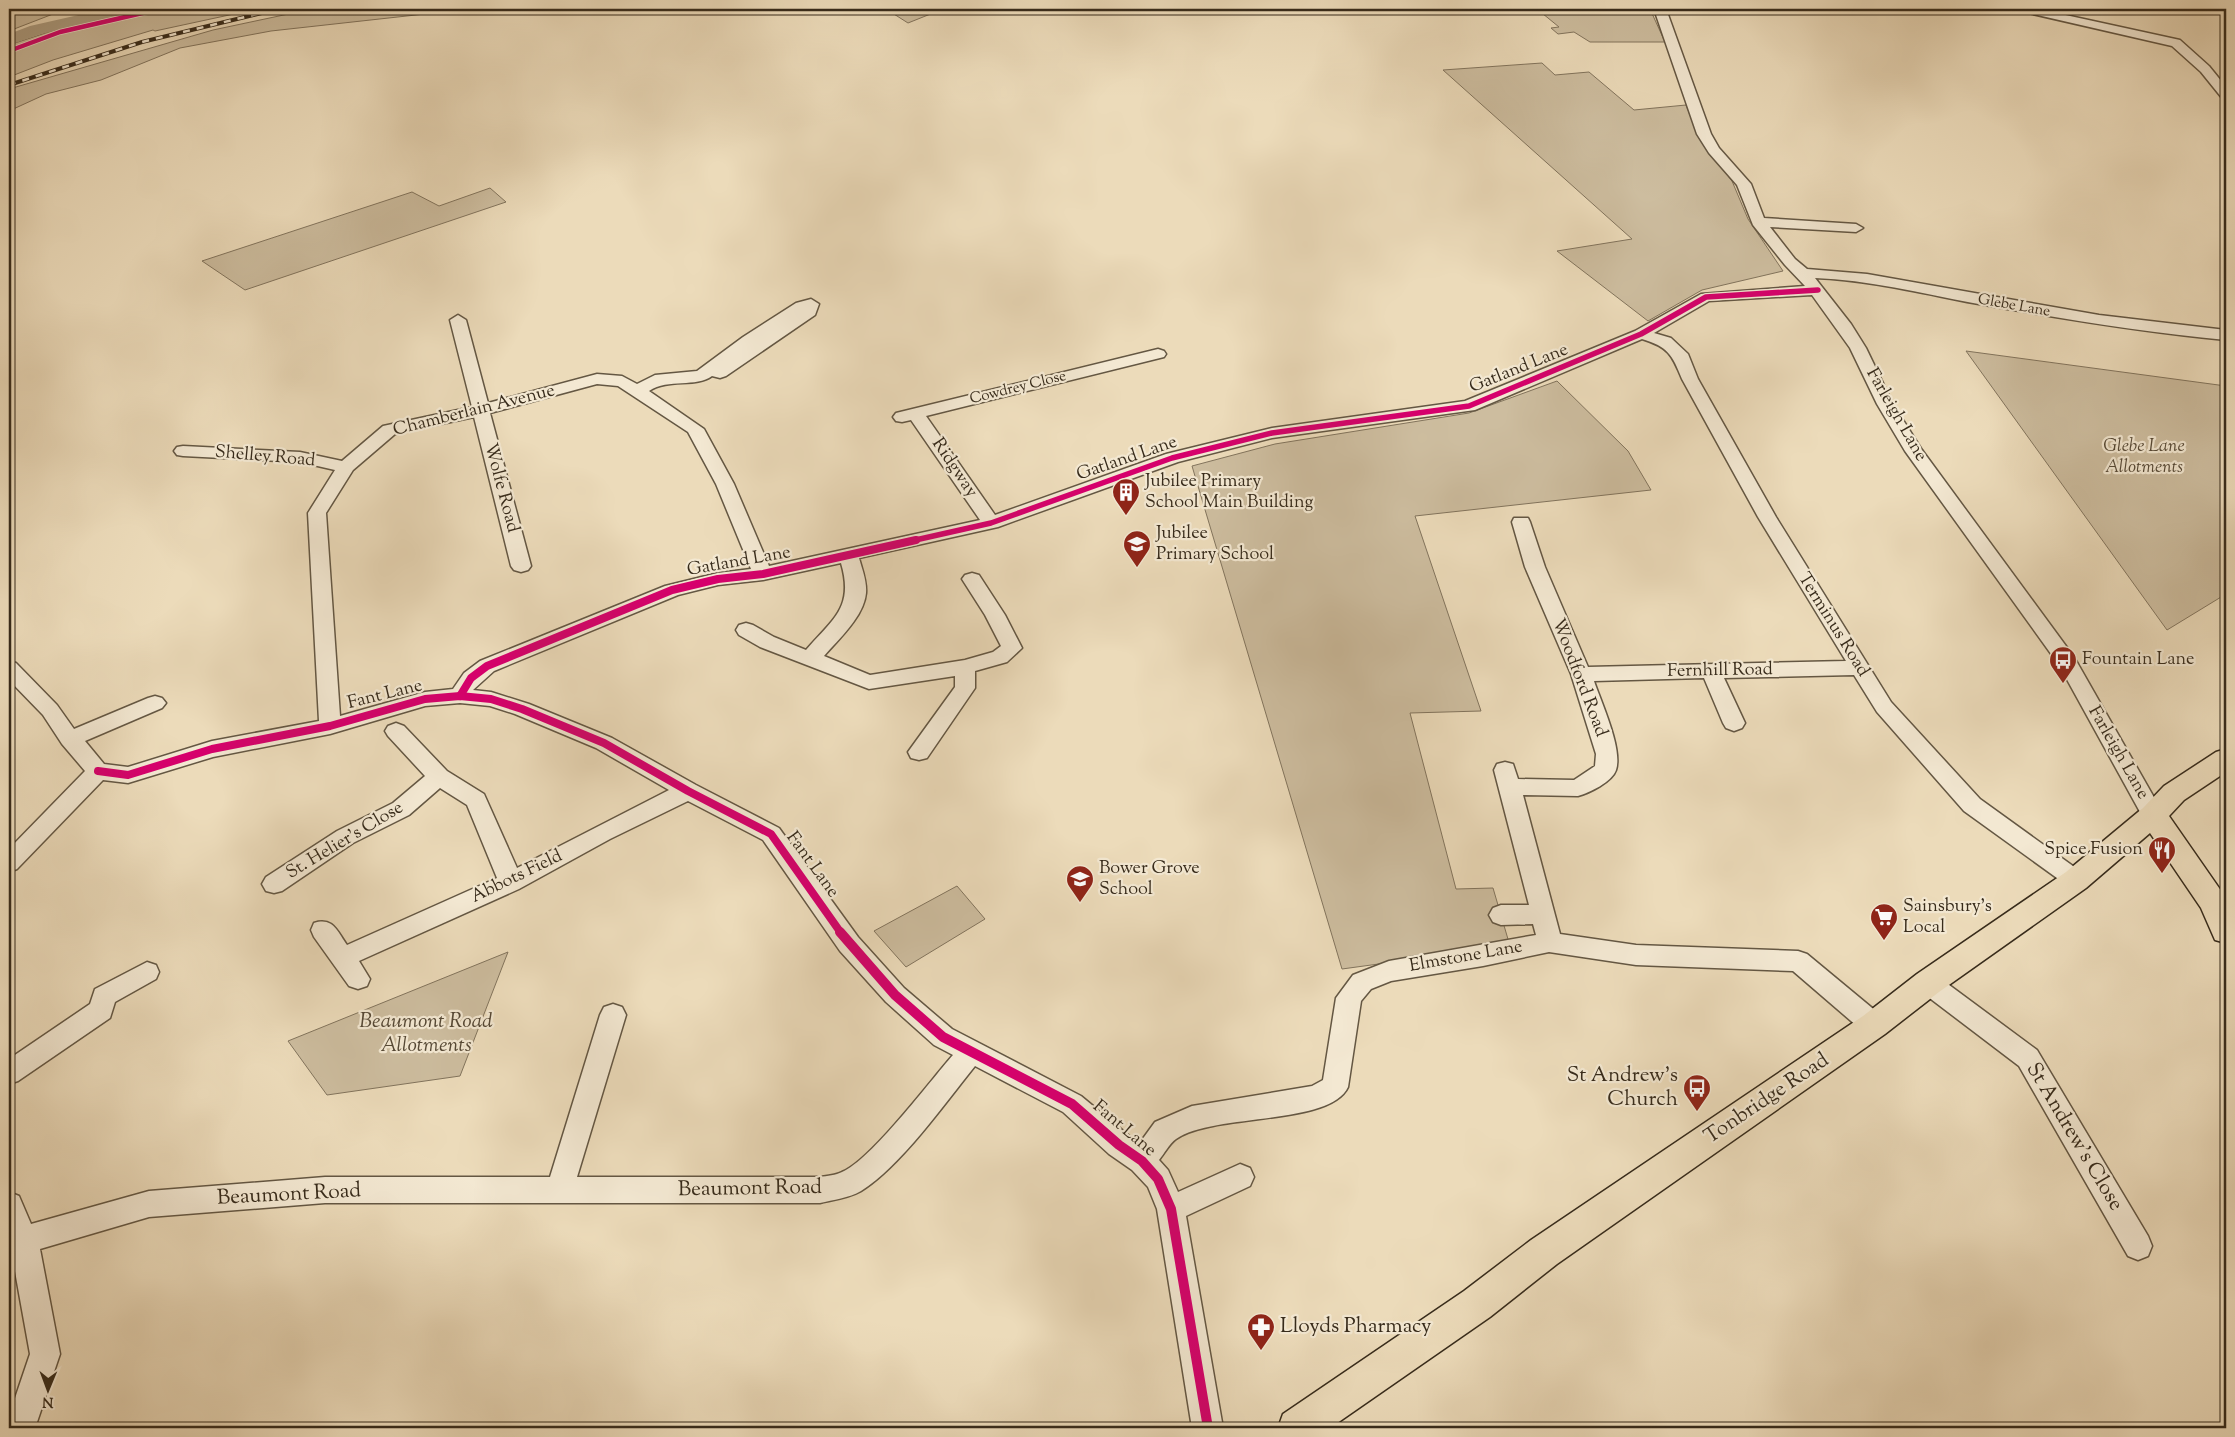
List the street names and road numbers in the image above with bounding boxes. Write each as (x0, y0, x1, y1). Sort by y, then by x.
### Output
street label: Glebe Lane (1976, 289, 2052, 323)
street label: Gatland Lane (1466, 337, 1572, 401)
street label: Farleigh Lane (1859, 364, 1933, 466)
street label: Cowdrey Close (968, 366, 1068, 410)
street label: Chamberlain Avenue (390, 378, 558, 444)
street label: Gatland Lane (1073, 430, 1181, 488)
street label: Ridgway (924, 433, 984, 503)
street label: Shelley Road (214, 440, 316, 474)
street label: Wolfe Road (477, 440, 525, 536)
street label: Gatland Lane (685, 540, 793, 584)
street label: Terminus Road (1791, 568, 1875, 682)
street label: Woodford Road (1544, 615, 1614, 741)
street label: Fernhill Road (1667, 657, 1773, 685)
street label: Fant Lane (345, 673, 425, 717)
street label: Farleigh Lane (2081, 702, 2155, 804)
street label: St. Helier's Close (281, 796, 409, 886)
street label: Fant Lane (779, 826, 845, 904)
street label: Abbots Field (467, 844, 567, 910)
street label: Elmstone Lane (1407, 934, 1525, 980)
street label: Tonbridge Road (1698, 1046, 1836, 1152)
street label: St Andrew's Close (2018, 1057, 2130, 1217)
street label: Fant Lane (1086, 1094, 1162, 1164)
street label: Beaumont Road (678, 1173, 822, 1205)
street label: Beaumont Road (216, 1176, 362, 1214)

